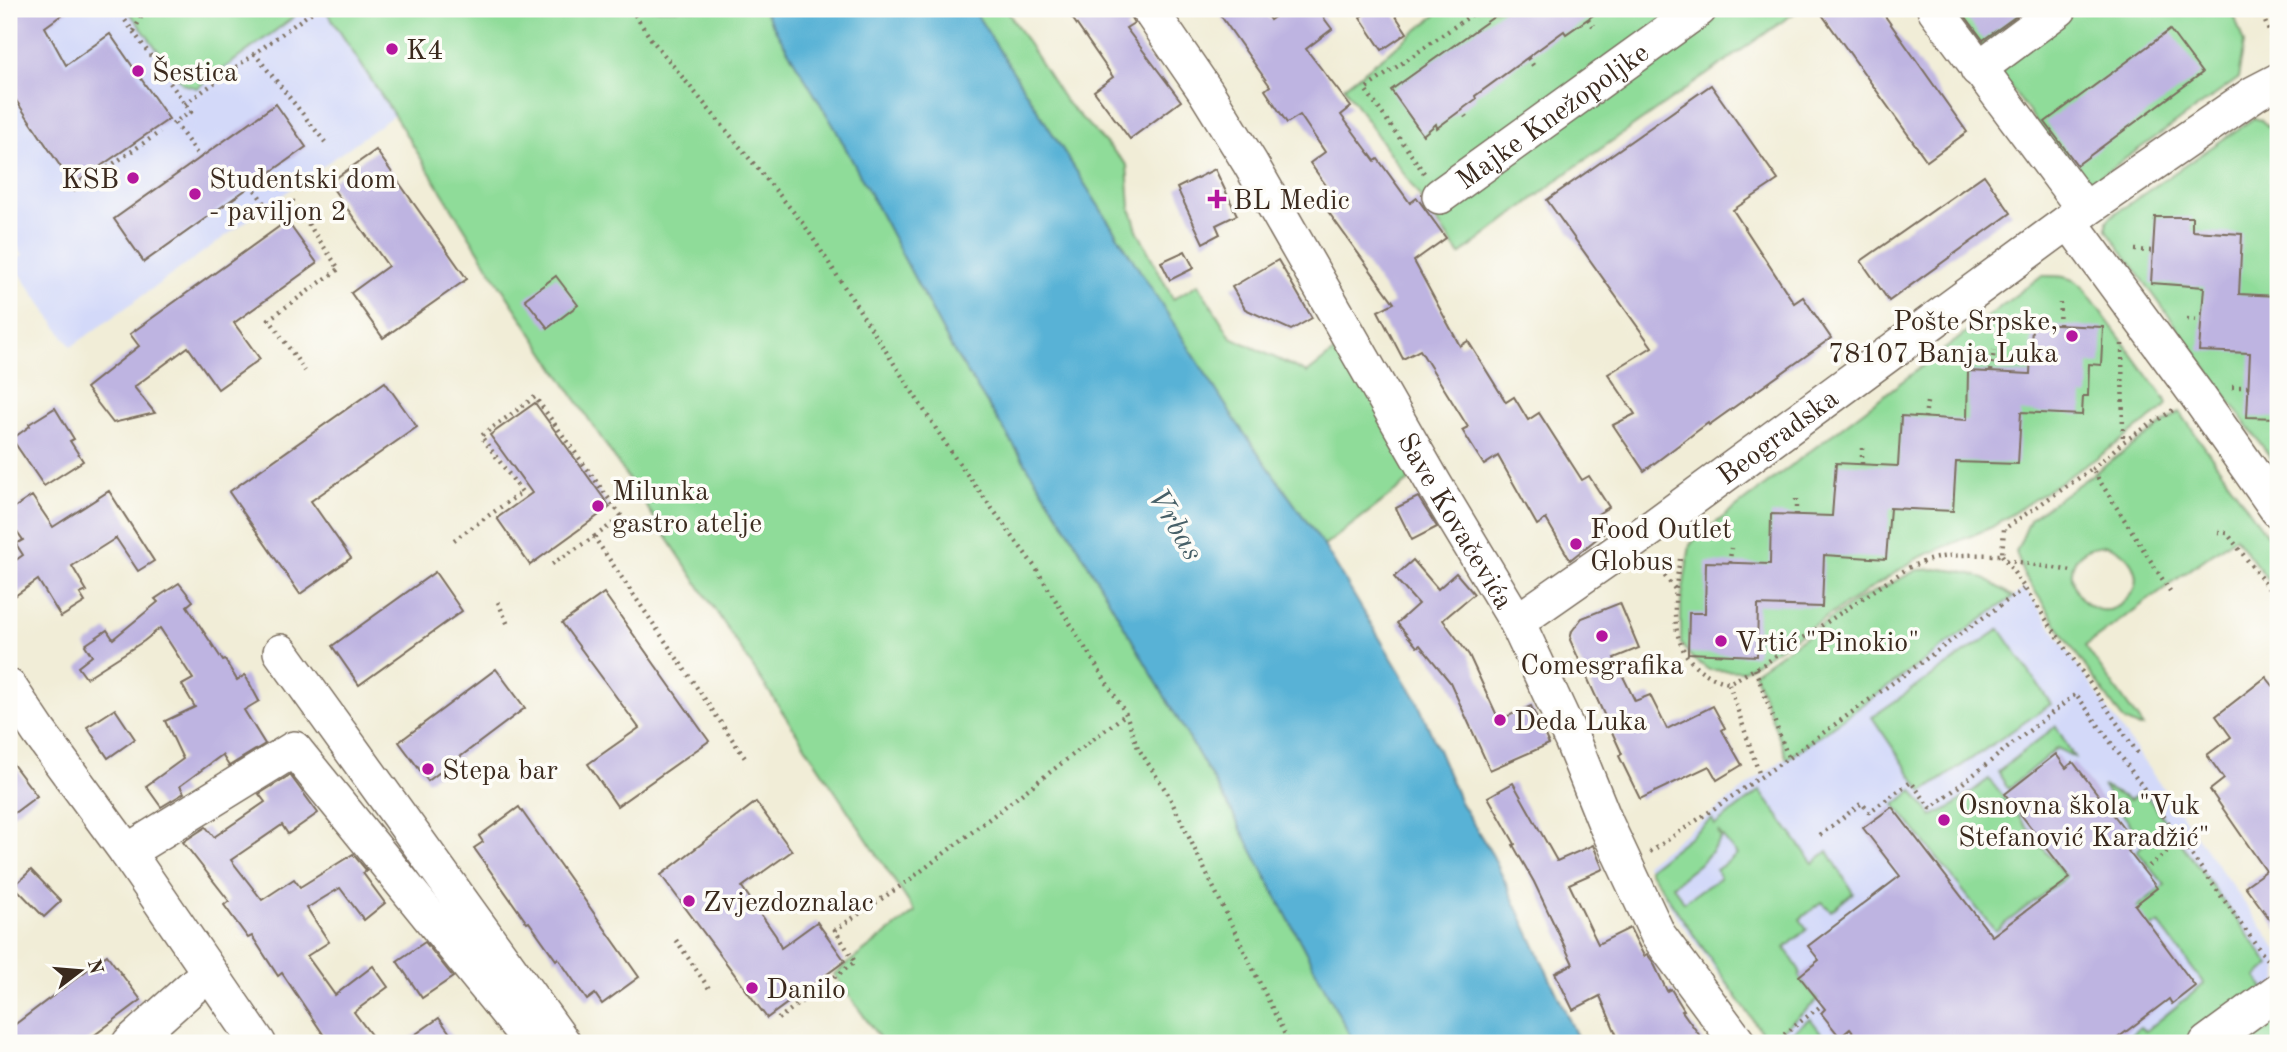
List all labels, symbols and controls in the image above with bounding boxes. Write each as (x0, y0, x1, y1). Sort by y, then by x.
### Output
place label: K4 (406, 38, 443, 66)
street label: Majke Knežopoljke (1452, 39, 1655, 196)
marker: K4 (384, 41, 400, 57)
place label: Šestica (152, 55, 238, 88)
marker: Šestica (130, 63, 146, 79)
place label: KSB (61, 167, 119, 195)
place label: Studentski dom - paviljon 2 (209, 167, 396, 227)
marker: KSB (125, 170, 141, 186)
marker: Studentski dom - paviljon 2 (187, 186, 203, 202)
place label: BL Medic (1233, 188, 1350, 216)
marker: BL Medic (1207, 189, 1227, 209)
place label: Pošte Srpske, 78107 Banja Luka (1828, 309, 2058, 369)
marker: Pošte Srpske, 78107 Banja Luka (2064, 328, 2080, 344)
street label: Beogradska (1714, 385, 1844, 491)
street label: Save Kovačevića (1391, 429, 1517, 615)
place label: Milunka gastro atelje (612, 479, 762, 539)
water label: Vrbas (1141, 484, 1207, 566)
marker: Milunka gastro atelje (590, 498, 606, 514)
place label: Food Outlet Globus (1590, 517, 1732, 577)
marker: Food Outlet Globus (1568, 536, 1584, 552)
marker: Comesgrafika (1594, 628, 1610, 644)
place label: Vrtić "Pinokio" (1735, 630, 1919, 658)
marker: Vrtić "Pinokio" (1713, 633, 1729, 649)
place label: Comesgrafika (1520, 653, 1684, 681)
place label: Deda Luka (1514, 709, 1647, 737)
marker: Deda Luka (1492, 712, 1508, 728)
place label: Stepa bar (442, 758, 558, 786)
marker: Stepa bar (420, 761, 436, 777)
place label: Osnovna škola "Vuk Stefanović Karadžić" (1958, 793, 2209, 853)
marker: Osnovna škola "Vuk Stefanović Karadžić" (1936, 812, 1952, 828)
place label: Zvjezdoznalac (703, 890, 874, 918)
marker: Zvjezdoznalac (681, 893, 697, 909)
north arrow (46, 936, 116, 1006)
text: N (83, 957, 105, 977)
place label: Danilo (766, 977, 846, 1005)
marker: Danilo (744, 980, 760, 996)

